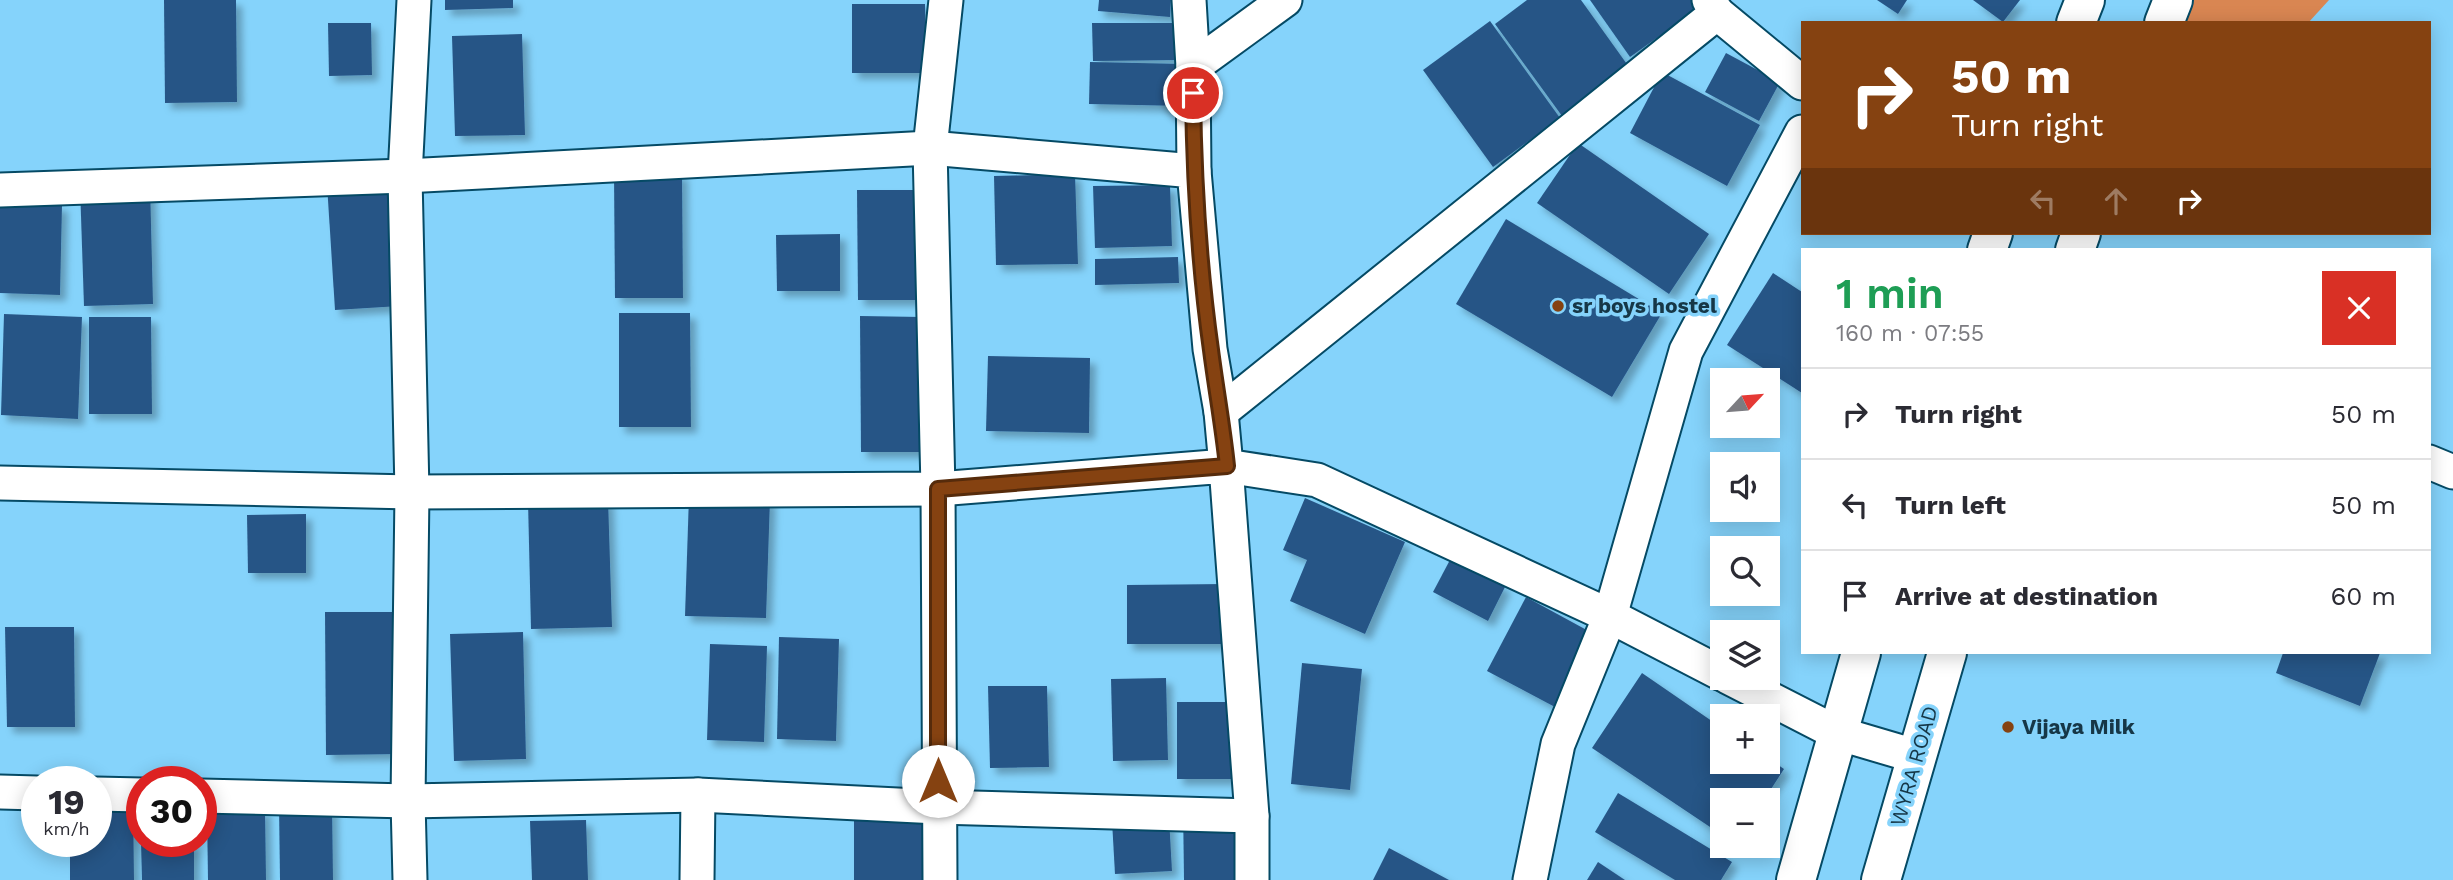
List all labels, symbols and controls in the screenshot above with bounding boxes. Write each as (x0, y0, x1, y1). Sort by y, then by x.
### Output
text: 50 m (1951, 47, 2071, 105)
icon: right (1836, 49, 1927, 140)
pin (1163, 63, 1223, 123)
icon: arrive (1174, 74, 1212, 112)
text: Turn right (1951, 106, 2103, 144)
icon: left (2024, 182, 2062, 220)
icon: ahead (2097, 182, 2135, 220)
icon: right (2170, 182, 2208, 220)
text: 1 min (1836, 269, 1944, 318)
button: close (2322, 271, 2396, 345)
place label: sr boys hostel (1572, 293, 1717, 318)
marker: sr boys hostel (1550, 298, 1566, 314)
text: 160 m · 07:55 (1836, 320, 1984, 347)
north arrow (1710, 368, 1780, 438)
map controls (1710, 368, 1780, 858)
icon: right (1836, 395, 1874, 433)
text: Turn right (1895, 399, 2022, 429)
text: 50 m (2331, 399, 2396, 429)
button: sound (1710, 452, 1780, 522)
icon: left (1836, 486, 1874, 524)
text: Turn left (1895, 490, 2006, 520)
text: 50 m (2331, 490, 2396, 520)
button: search (1710, 536, 1780, 606)
icon: arrive (1836, 577, 1874, 615)
text: Arrive at destination (1895, 581, 2158, 611)
text: 60 m (2330, 581, 2396, 611)
button: layers (1710, 620, 1780, 690)
street label: WYRA ROAD (1884, 703, 1943, 829)
button: + (1710, 704, 1780, 774)
place label: Vijaya Milk (2022, 714, 2136, 739)
marker: Vijaya Milk (2000, 719, 2016, 735)
position arrow (901, 744, 975, 818)
speed limit sign: 30 (126, 766, 217, 857)
text: 19 (48, 781, 85, 823)
button: − (1710, 788, 1780, 858)
text: km/h (43, 818, 90, 839)

